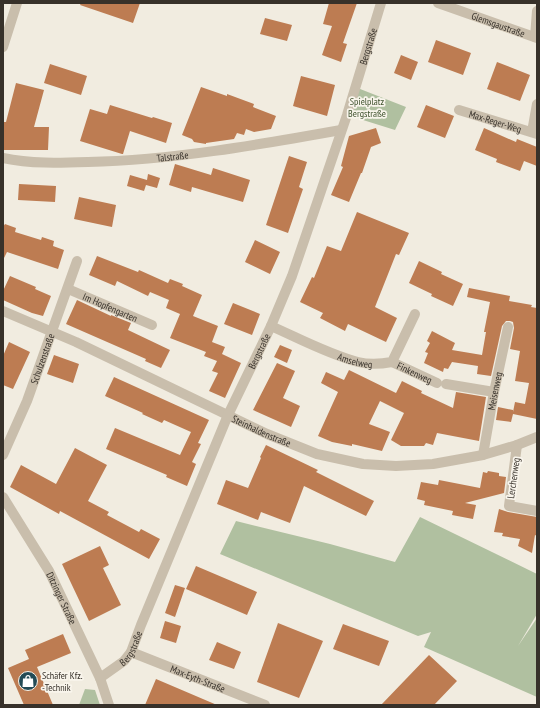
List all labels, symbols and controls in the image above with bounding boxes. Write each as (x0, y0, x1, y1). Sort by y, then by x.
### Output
street label: Glemsgaustraße (470, 9, 527, 40)
street label: Bergstraße (357, 26, 380, 66)
park label: Spielplatz Bergstraße (348, 95, 386, 120)
street label: Max-Reger-Weg (467, 107, 523, 136)
street label: Talstraße (156, 148, 189, 165)
street label: Im Hopfengarten (81, 290, 140, 325)
street label: Bergstraße (245, 331, 273, 371)
street label: Schulzenstraße (28, 332, 58, 386)
street label: Amselweg (336, 350, 373, 371)
street label: Finkenweg (395, 359, 434, 387)
street label: Meisenweg (485, 371, 505, 411)
street label: Steinhaldenstraße (230, 412, 293, 450)
street label: Lerchenweg (504, 457, 523, 499)
street label: Ditzinger Straße (43, 570, 79, 626)
street label: Bergstraße (117, 629, 145, 669)
street label: Max-Eyth-Straße (168, 662, 227, 696)
place label: Schäfer Kfz. -Technik (42, 669, 83, 694)
shop icon: Schäfer Kfz. -Technik (17, 670, 39, 692)

